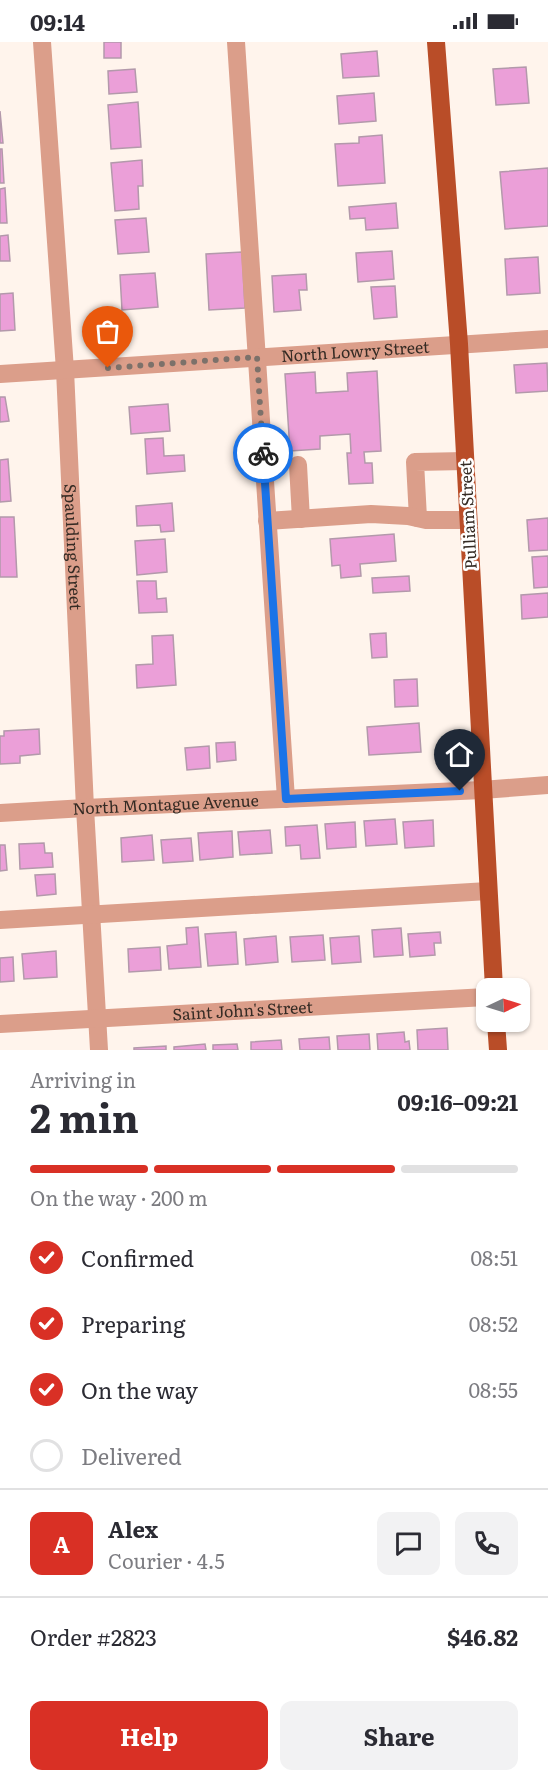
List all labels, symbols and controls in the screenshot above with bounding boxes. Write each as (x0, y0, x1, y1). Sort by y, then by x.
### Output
text: 09:14 (30, 5, 85, 38)
pin (82, 306, 133, 368)
icon: bag (91, 315, 124, 348)
street label: North Lowry Street (280, 334, 431, 367)
courier (233, 423, 293, 483)
icon: bike (247, 437, 280, 470)
street label: Pulliam Street (452, 460, 482, 570)
street label: Spaulding Street (59, 483, 89, 611)
pin (434, 729, 485, 791)
icon: home (443, 738, 476, 771)
street label: North Montague Avenue (72, 787, 259, 820)
north arrow (476, 978, 530, 1032)
map controls (476, 978, 530, 1032)
street label: Saint John's Street (172, 994, 314, 1025)
text: Arriving in (30, 1064, 136, 1094)
text: 09:16–09:21 (397, 1085, 518, 1118)
text: 2 min (30, 1087, 139, 1145)
text: On the way · 200 m (30, 1182, 208, 1212)
icon: check (30, 1241, 63, 1274)
text: Confirmed (81, 1241, 194, 1274)
text: 08:51 (470, 1242, 518, 1272)
icon: check (30, 1307, 63, 1340)
text: Preparing (81, 1307, 185, 1340)
text: 08:52 (469, 1308, 518, 1338)
icon: check (30, 1373, 63, 1406)
text: On the way (81, 1373, 198, 1406)
text: 08:55 (468, 1374, 518, 1404)
text: Delivered (81, 1439, 182, 1472)
text: Alex (108, 1512, 158, 1545)
button: chat (377, 1512, 440, 1575)
button: phone (455, 1512, 518, 1575)
text: A (53, 1527, 70, 1560)
text: Courier · 4.5 (108, 1545, 225, 1575)
text: Order #2823 (30, 1620, 157, 1653)
text: $46.82 (447, 1620, 518, 1653)
button: Help (30, 1701, 268, 1770)
button: Share (280, 1701, 518, 1770)

